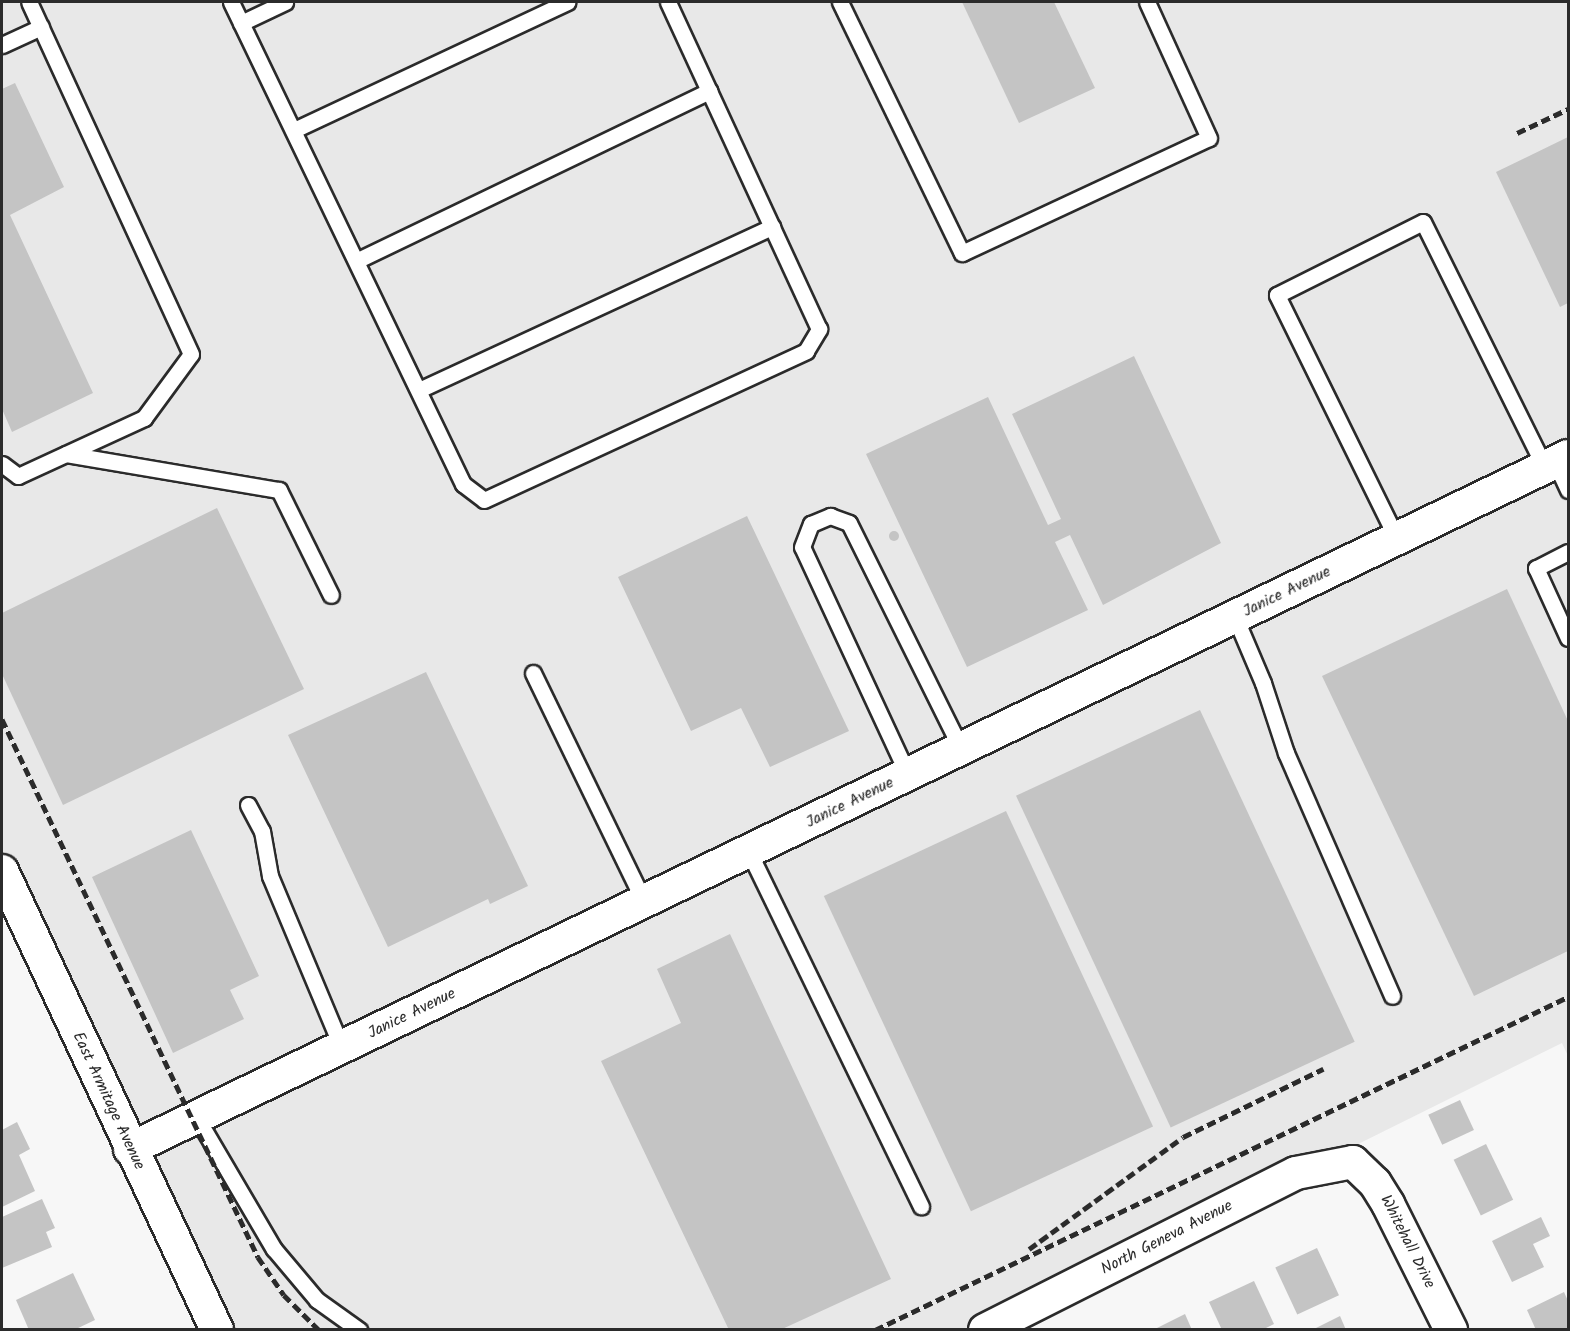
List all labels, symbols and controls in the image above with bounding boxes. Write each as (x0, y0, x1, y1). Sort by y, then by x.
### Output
street label: Janice Avenue (1240, 563, 1334, 621)
street label: Janice Avenue (803, 774, 897, 832)
street label: Janice Avenue (365, 985, 459, 1043)
street label: East Armitage Avenue (68, 1029, 148, 1173)
street label: Whitehall Drive (1375, 1192, 1439, 1292)
street label: North Geneva Avenue (1098, 1197, 1236, 1279)

